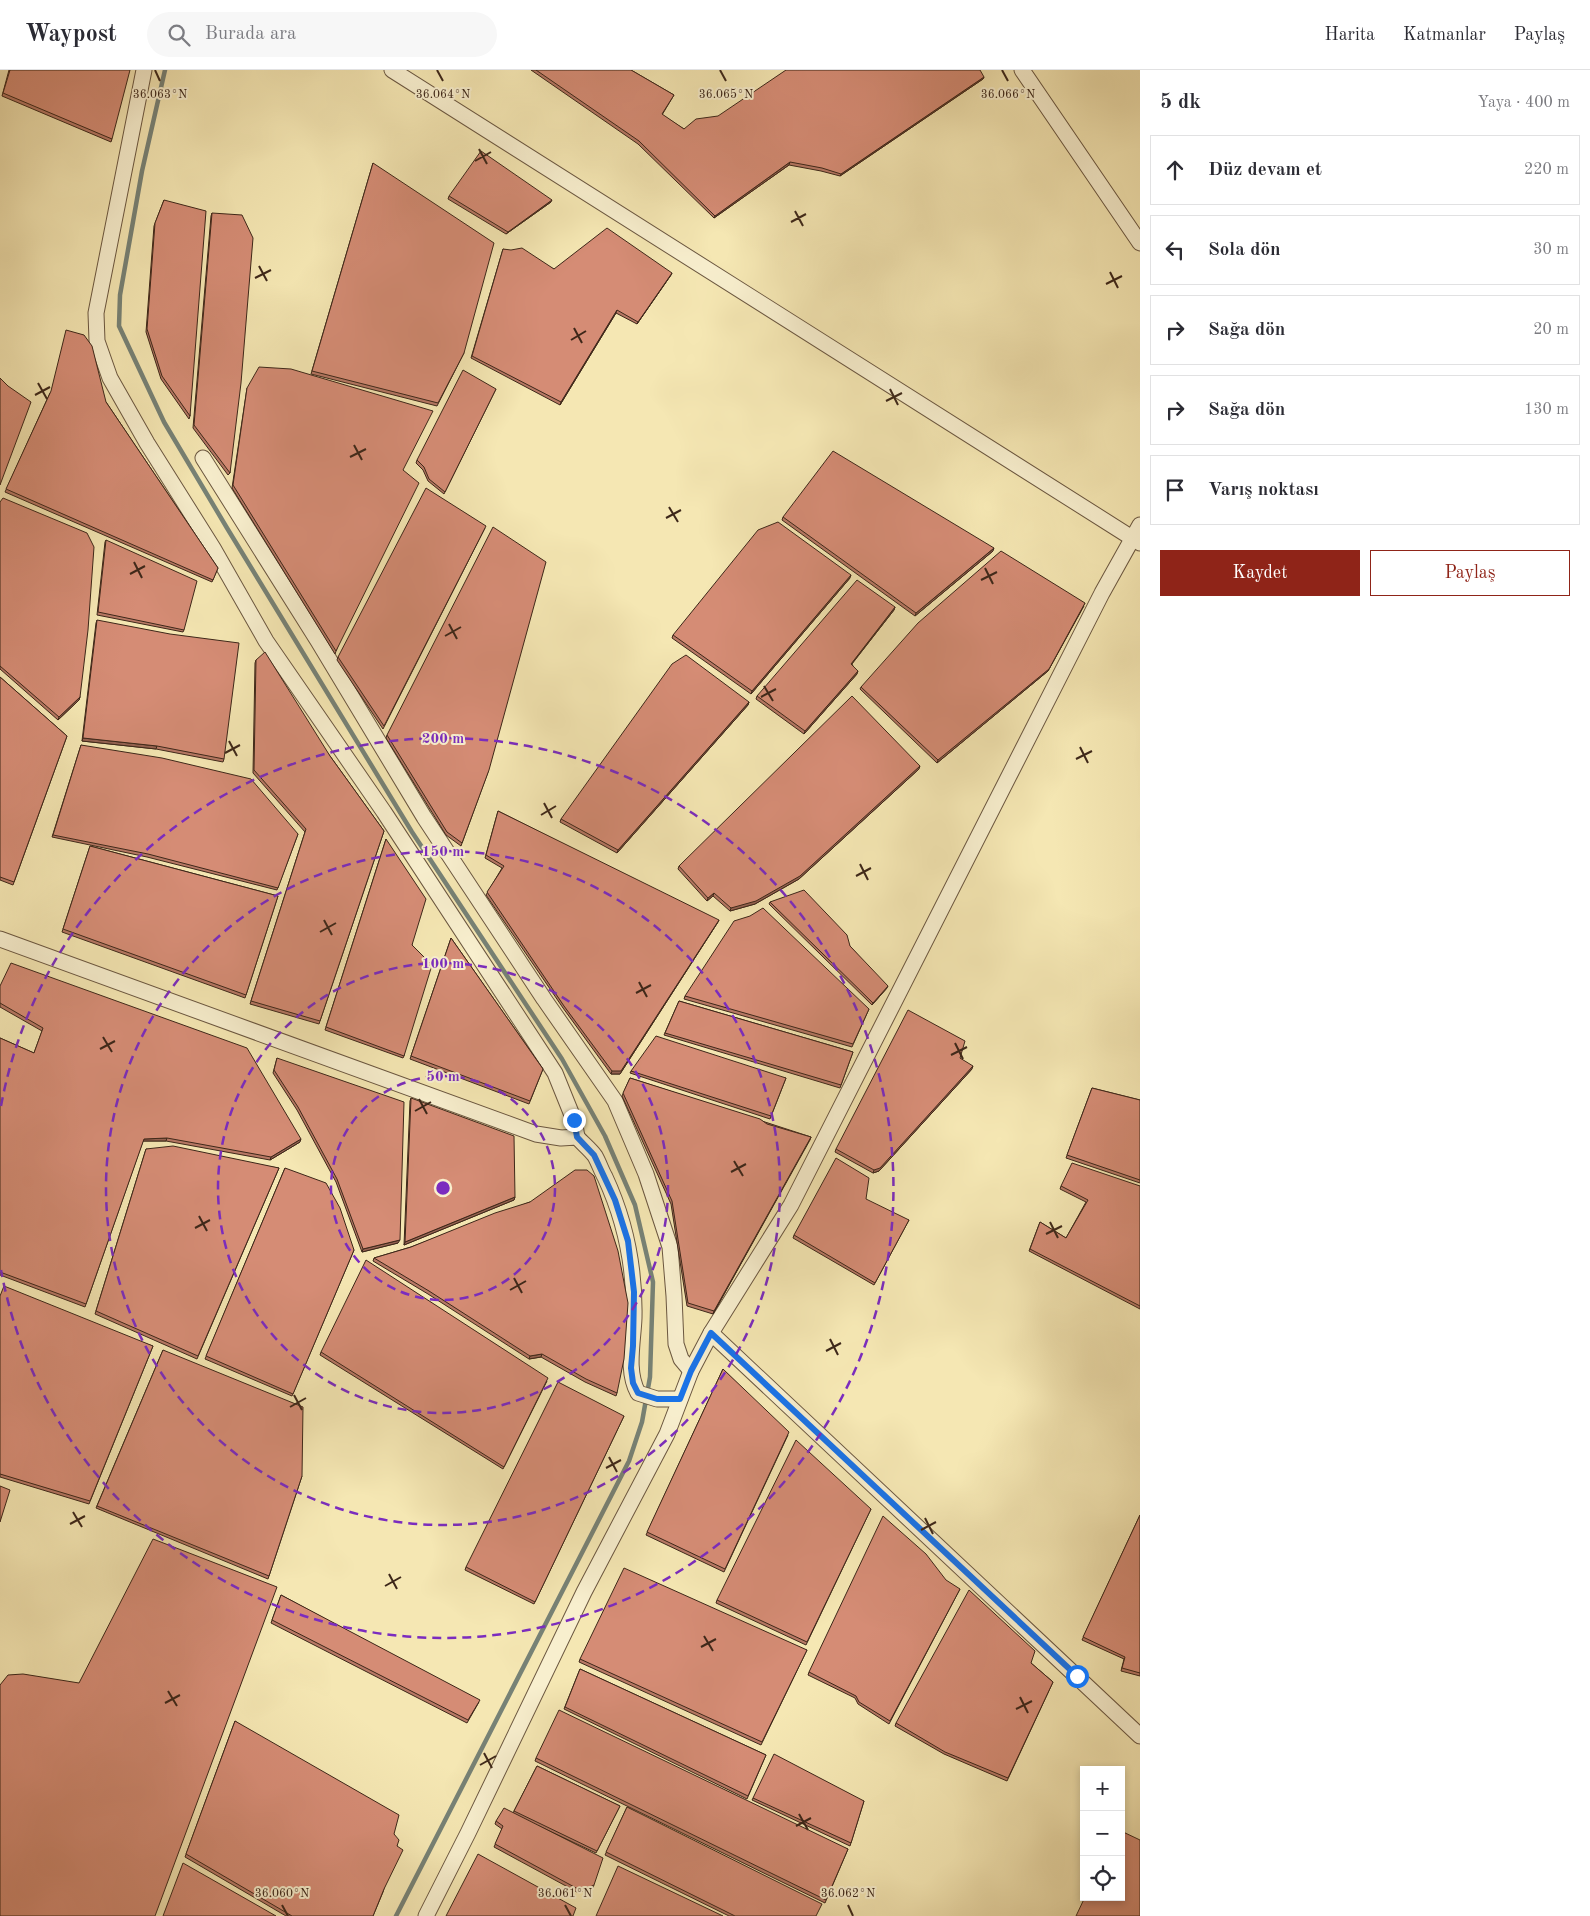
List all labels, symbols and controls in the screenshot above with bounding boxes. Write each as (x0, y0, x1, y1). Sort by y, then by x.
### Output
search box (147, 12, 497, 57)
icon: search (165, 21, 193, 49)
text: Waypost (25, 23, 117, 47)
text: Burada ara (205, 25, 296, 44)
text: Harita (1324, 26, 1375, 44)
text: Katmanlar (1403, 26, 1486, 44)
text: Paylaş (1514, 26, 1565, 44)
text: 36.065°N (699, 88, 753, 101)
text: 36.063°N (133, 89, 187, 101)
text: 36.064°N (416, 89, 470, 101)
text: 36.066°N (981, 89, 1035, 101)
text: 5 dk (1160, 92, 1201, 113)
text: Yaya · 400 m (1477, 95, 1570, 111)
icon: ahead (1161, 156, 1189, 184)
text: Düz devam et (1208, 161, 1322, 180)
text: 220 m (1524, 162, 1569, 178)
icon: left (1161, 236, 1189, 264)
text: Sola dön (1208, 241, 1281, 260)
text: 30 m (1533, 242, 1569, 258)
icon: right (1161, 316, 1189, 344)
text: Sağa dön (1208, 321, 1285, 340)
text: 20 m (1533, 322, 1569, 338)
icon: right (1161, 396, 1189, 424)
text: Sağa dön (1208, 401, 1285, 420)
text: 130 m (1524, 402, 1569, 418)
icon: arrive (1161, 476, 1189, 504)
text: Varış noktası (1208, 481, 1319, 500)
button: Kaydet (1160, 550, 1360, 596)
button: Paylaş (1370, 550, 1570, 596)
text: 200 m (422, 732, 464, 747)
text: 150 m (422, 845, 464, 860)
text: 100 m (422, 957, 464, 972)
text: 50 m (426, 1070, 460, 1085)
route end (563, 1109, 586, 1132)
centre of rings (434, 1179, 452, 1197)
route start (1066, 1665, 1089, 1688)
map controls (1080, 1766, 1125, 1901)
button: + (1080, 1766, 1125, 1811)
button: − (1080, 1811, 1125, 1856)
button: locate (1080, 1856, 1125, 1901)
text: 36.060°N (255, 1888, 309, 1900)
text: 36.061°N (538, 1888, 592, 1900)
text: 36.062°N (821, 1888, 875, 1900)

